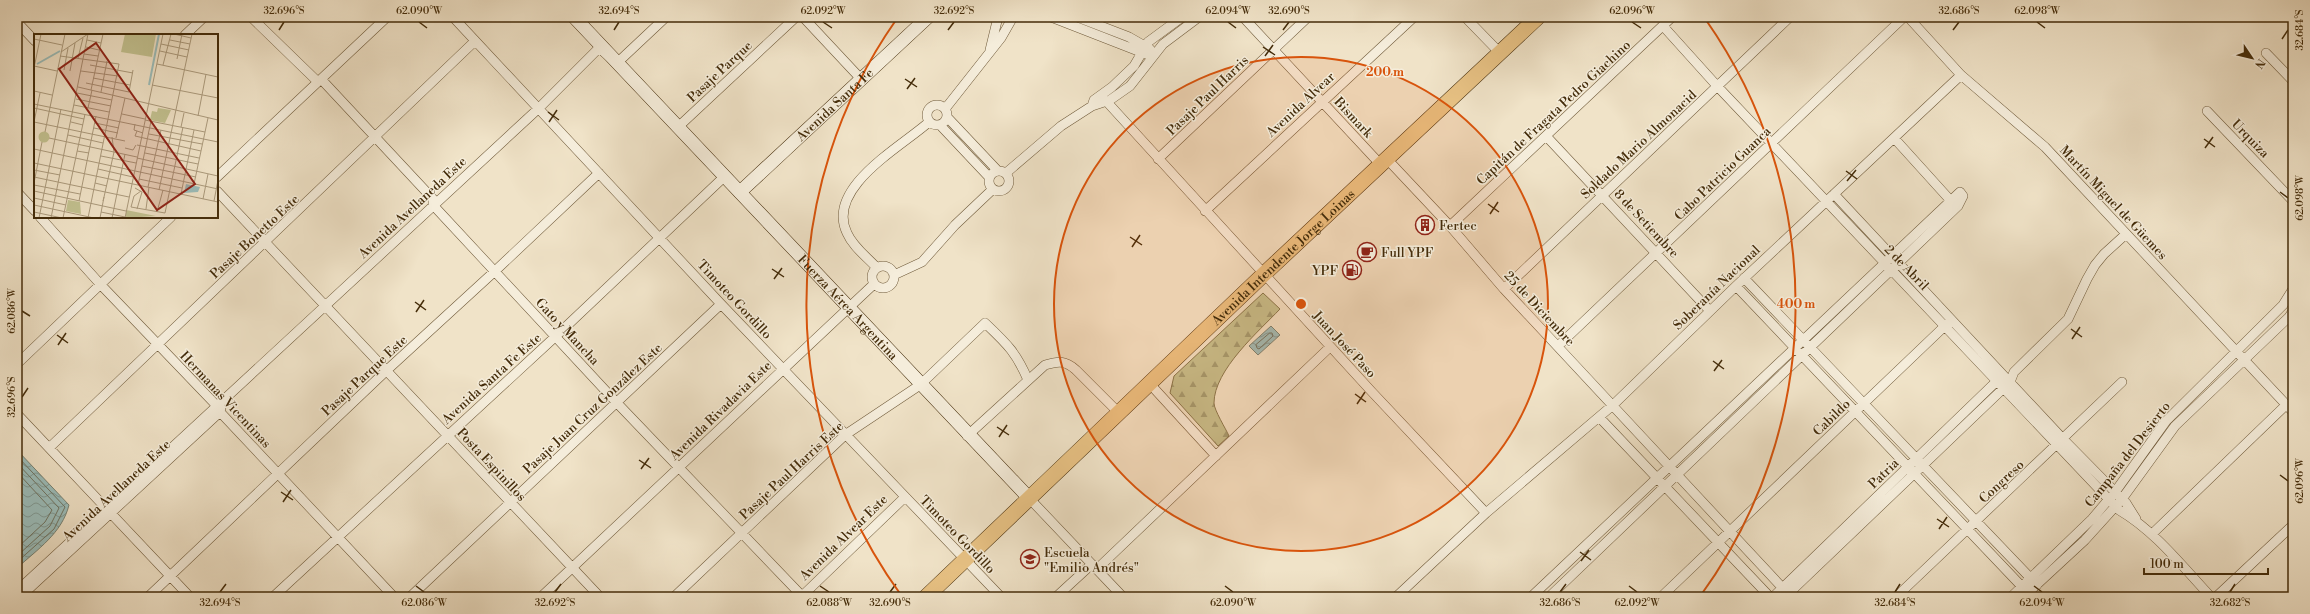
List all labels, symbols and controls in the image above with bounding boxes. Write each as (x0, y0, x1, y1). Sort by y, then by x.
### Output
text: 32.696°S (263, 5, 305, 17)
text: 62.090°W (396, 5, 443, 17)
text: 32.694°S (599, 5, 640, 17)
text: 62.092°W (800, 5, 846, 17)
text: 32.692°S (934, 5, 975, 17)
text: 62.094°W (1205, 5, 1252, 17)
text: 32.690°S (1268, 5, 1310, 17)
text: 62.096°W (1609, 5, 1656, 17)
text: 32.686°S (1938, 5, 1980, 17)
text: 62.098°W (2014, 5, 2061, 17)
text: 32.684°S (2294, 9, 2306, 51)
inset map (34, 34, 218, 218)
street label: Pasaje Parque (684, 37, 756, 106)
street label: Capitán de Fragata Pedro Giachino (1473, 37, 1634, 188)
north arrow (2232, 38, 2272, 78)
street label: Pasaje Paul Harris (1163, 52, 1252, 139)
text: N (2251, 56, 2268, 71)
street label: Avenida Santa Fe (792, 65, 877, 145)
text: 200 m (1366, 65, 1404, 80)
street label: Avenida Alvear (1262, 69, 1338, 141)
street label: Soldado Mario Almonacid (1578, 87, 1700, 202)
street label: Bismark (1330, 93, 1377, 142)
street label: Urquiza (2228, 116, 2273, 162)
street label: Cabo Patricio Guanca (1671, 123, 1775, 224)
street label: Martín Miguel de Güemes (2056, 142, 2171, 263)
street label: Avenida Avellaneda Este (355, 153, 470, 263)
text: 62.098°W (2294, 174, 2306, 221)
street label: Avenida Intendente Jorge Loinas (1208, 186, 1359, 330)
street label: 8 de Setiembre (1611, 186, 1682, 261)
street label: Pasaje Bonetto Este (207, 191, 303, 282)
building icon: Fertec (1414, 214, 1436, 236)
place label: Fertec (1439, 218, 1477, 234)
cafe icon: Full YPF (1356, 241, 1378, 263)
street label: Soberanía Nacional (1670, 242, 1764, 333)
street label: 2 de Abril (1881, 242, 1932, 294)
place label: Full YPF (1381, 245, 1434, 261)
street label: Fuerza Aérea Argentina (794, 252, 901, 364)
street label: Timoteo Gordillo (694, 257, 775, 342)
fuel station icon: YPF (1341, 259, 1363, 281)
place label: YPF (1311, 263, 1338, 279)
street label: 25 de Diciembre (1500, 268, 1578, 350)
text: 62.086°W (6, 287, 18, 334)
street label: Gato y Mancha (532, 295, 603, 369)
centre of rings (1294, 297, 1308, 311)
text: 400 m (1777, 297, 1815, 312)
street label: Juan José Paso (1309, 307, 1379, 381)
street label: Avenida Santa Fe Este (438, 330, 545, 428)
street label: Pasaje Parque Este (319, 332, 411, 420)
street label: Pasaje Juan Cruz González Este (520, 340, 666, 477)
street label: Hermanas Vicentinas (176, 348, 274, 451)
street label: Avenida Rivadavia Este (666, 358, 775, 464)
text: 32.696°S (6, 376, 18, 418)
street label: Cabildo (1810, 396, 1854, 439)
street label: Campaña del Desierto (2082, 399, 2174, 511)
street label: Pasaje Paul Harris Este (736, 418, 847, 523)
street label: Posta Espinillos (453, 425, 530, 505)
street label: Avenida Avellaneda Este (59, 436, 174, 546)
street label: Patria (1865, 455, 1903, 492)
street label: Congreso (1976, 457, 2028, 507)
text: 62.096°W (2294, 457, 2306, 504)
street label: Avenida Alvear Este (796, 491, 891, 585)
street label: Timoteo Gordillo (916, 492, 998, 577)
place label: Escuela "Emilio Andrés" (1044, 545, 1139, 576)
school or university icon: Escuela "Emilio Andrés" (1019, 548, 1041, 570)
scale bar (2144, 550, 2268, 576)
text: 100 m (2150, 557, 2184, 572)
text: 32.694°S (200, 597, 241, 609)
text: 62.086°W (401, 597, 448, 609)
text: 32.692°S (535, 597, 576, 609)
text: 62.088°W (806, 597, 853, 609)
text: 32.690°S (869, 597, 911, 609)
text: 62.090°W (1210, 597, 1257, 609)
text: 32.686°S (1539, 597, 1581, 609)
text: 62.092°W (1614, 597, 1660, 609)
text: 32.684°S (1874, 597, 1916, 609)
text: 62.094°W (2019, 597, 2066, 609)
text: 32.682°S (2210, 597, 2251, 609)

